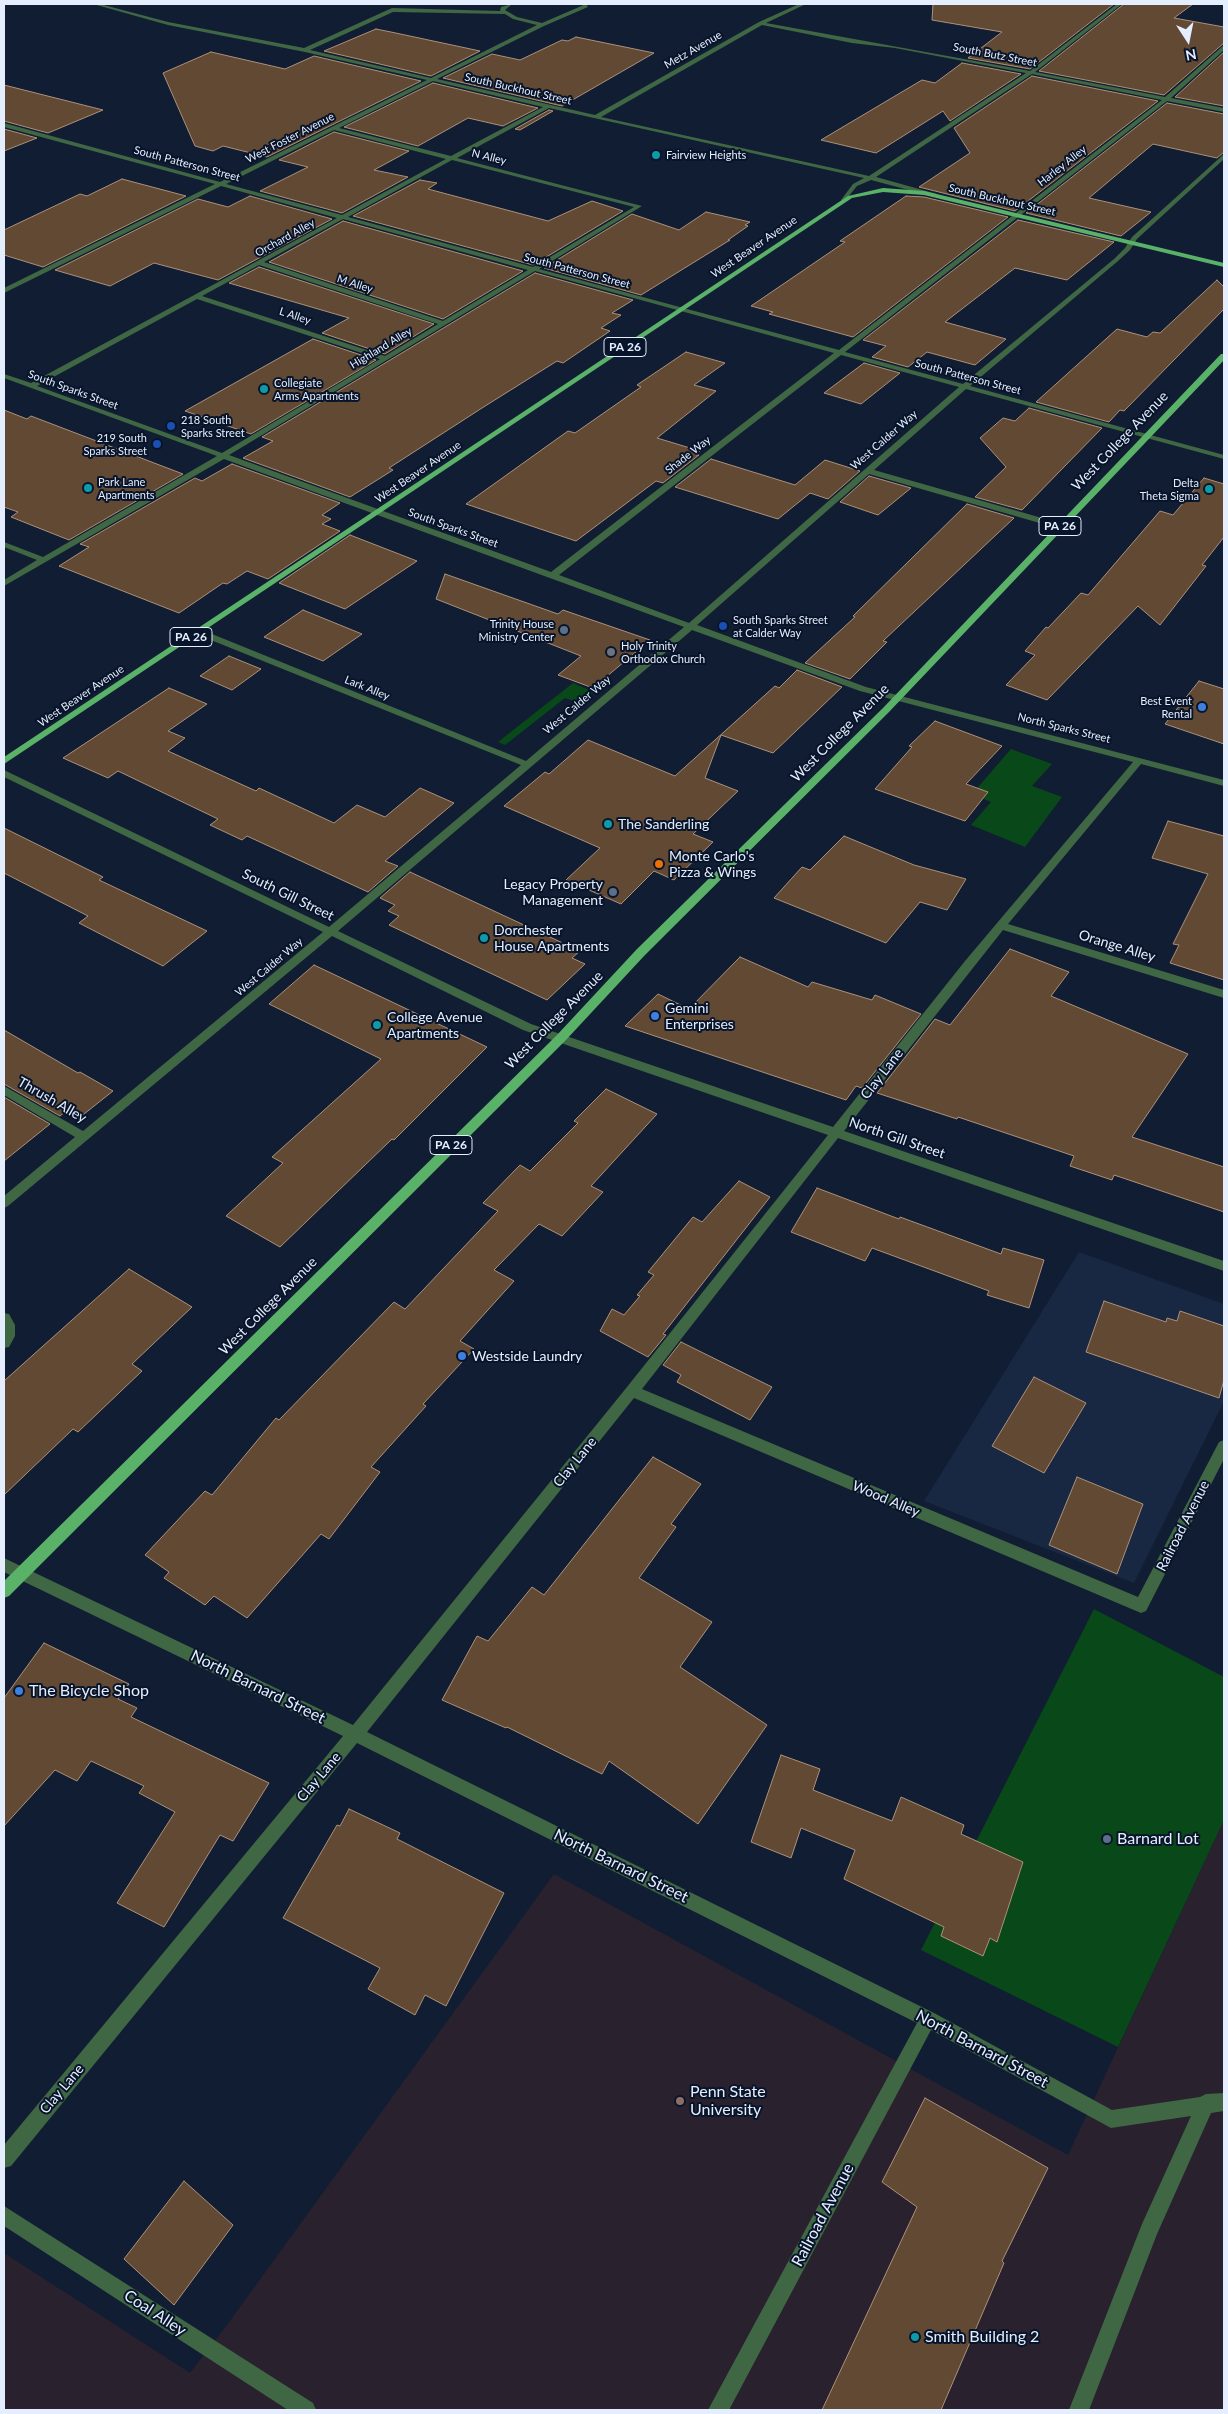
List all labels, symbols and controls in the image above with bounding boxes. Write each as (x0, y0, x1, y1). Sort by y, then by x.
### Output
north arrow (1163, 15, 1213, 65)
street label: Metz Avenue (662, 28, 724, 72)
street label: South Butz Street (952, 40, 1038, 70)
text: N (1184, 46, 1198, 65)
street label: South Buckhout Street (463, 70, 573, 108)
street label: West Foster Avenue (243, 110, 337, 166)
street label: South Patterson Street (133, 143, 241, 185)
street label: Harley Alley (1035, 143, 1089, 189)
street label: N Alley (470, 146, 508, 168)
place label: Fairview Heights (666, 148, 746, 162)
marker: Fairview Heights (650, 149, 662, 161)
street label: South Buckhout Street (947, 181, 1057, 219)
street label: West Beaver Avenue (709, 213, 799, 281)
street label: Orchard Alley (253, 216, 317, 260)
street label: South Patterson Street (523, 250, 631, 292)
street label: M Alley (335, 272, 375, 296)
street label: L Alley (278, 305, 312, 327)
street label: Highland Alley (348, 324, 414, 372)
road number: PA 26 (604, 338, 646, 357)
street label: South Patterson Street (914, 356, 1022, 398)
street label: South Sparks Street (26, 368, 120, 412)
place label: Collegiate Arms Apartments (274, 376, 359, 402)
marker: Collegiate Arms Apartments (258, 383, 270, 395)
street label: West College Avenue (1068, 388, 1172, 494)
street label: West Calder Way (848, 407, 920, 473)
place label: 218 South Sparks Street (181, 413, 245, 439)
marker: 218 South Sparks Street (165, 420, 177, 432)
place label: 219 South Sparks Street (83, 431, 147, 457)
street label: Shade Way (663, 433, 713, 477)
marker: 219 South Sparks Street (151, 438, 163, 450)
street label: West Beaver Avenue (373, 438, 463, 506)
place label: Park Lane Apartments (98, 475, 155, 501)
place label: Delta Theta Sigma (1140, 476, 1199, 502)
marker: Park Lane Apartments (82, 482, 94, 494)
marker: Delta Theta Sigma (1203, 483, 1215, 495)
street label: South Sparks Street (406, 506, 500, 550)
road number: PA 26 (1039, 516, 1081, 536)
place label: South Sparks Street at Calder Way (733, 613, 828, 639)
place label: Trinity House Ministry Center (478, 617, 554, 643)
marker: South Sparks Street at Calder Way (717, 620, 729, 632)
marker: Trinity House Ministry Center (558, 624, 570, 636)
road number: PA 26 (170, 628, 212, 646)
place label: Holy Trinity Orthodox Church (621, 639, 705, 665)
marker: Holy Trinity Orthodox Church (605, 646, 617, 658)
street label: West Beaver Avenue (36, 662, 126, 730)
street label: Lark Alley (343, 673, 391, 703)
street label: West Calder Way (541, 673, 613, 737)
street label: West College Avenue (788, 681, 892, 785)
place label: Best Event Rental (1140, 694, 1192, 720)
marker: Best Event Rental (1196, 701, 1208, 713)
street label: North Sparks Street (1016, 710, 1112, 746)
place label: The Sanderling (618, 816, 709, 832)
marker: The Sanderling (602, 818, 614, 830)
place label: Monte Carlo's Pizza & Wings (669, 848, 756, 880)
marker: Monte Carlo's Pizza & Wings (653, 858, 665, 870)
street label: South Gill Street (239, 865, 337, 925)
place label: Legacy Property Management (504, 876, 603, 909)
marker: Legacy Property Management (607, 886, 619, 898)
place label: Dorchester House Apartments (494, 922, 609, 954)
street label: Orange Alley (1077, 926, 1157, 966)
marker: Dorchester House Apartments (478, 932, 490, 944)
street label: West Calder Way (233, 935, 305, 999)
street label: West College Avenue (502, 968, 606, 1072)
place label: Gemini Enterprises (665, 1000, 734, 1032)
place label: College Avenue Apartments (387, 1009, 483, 1042)
marker: Gemini Enterprises (649, 1010, 661, 1022)
marker: College Avenue Apartments (371, 1019, 383, 1031)
street label: Clay Lane (857, 1045, 907, 1103)
street label: Thrush Alley (15, 1074, 89, 1126)
street label: North Gill Street (847, 1114, 947, 1162)
road number: PA 26 (430, 1136, 472, 1154)
street label: West College Avenue (216, 1254, 320, 1358)
place label: Westside Laundry (472, 1348, 582, 1364)
marker: Westside Laundry (456, 1350, 468, 1362)
street label: Clay Lane (550, 1434, 600, 1490)
street label: Wood Alley (850, 1477, 922, 1521)
street label: Railroad Avenue (1153, 1478, 1213, 1574)
street label: North Barnard Street (188, 1646, 328, 1728)
place label: The Bicycle Shop (29, 1681, 149, 1701)
marker: The Bicycle Shop (13, 1685, 25, 1697)
street label: Clay Lane (293, 1749, 345, 1805)
street label: North Barnard Street (551, 1825, 691, 1907)
place label: Barnard Lot (1117, 1829, 1199, 1849)
marker: Barnard Lot (1101, 1833, 1113, 1845)
street label: North Barnard Street (913, 2006, 1051, 2092)
street label: Clay Lane (36, 2061, 88, 2117)
place label: Penn State University (690, 2082, 766, 2120)
marker: Penn State University (674, 2095, 686, 2107)
street label: Railroad Avenue (788, 2160, 858, 2270)
street label: Coal Alley (120, 2286, 190, 2340)
place label: Smith Building 2 (925, 2327, 1039, 2347)
marker: Smith Building 2 (909, 2331, 921, 2343)

